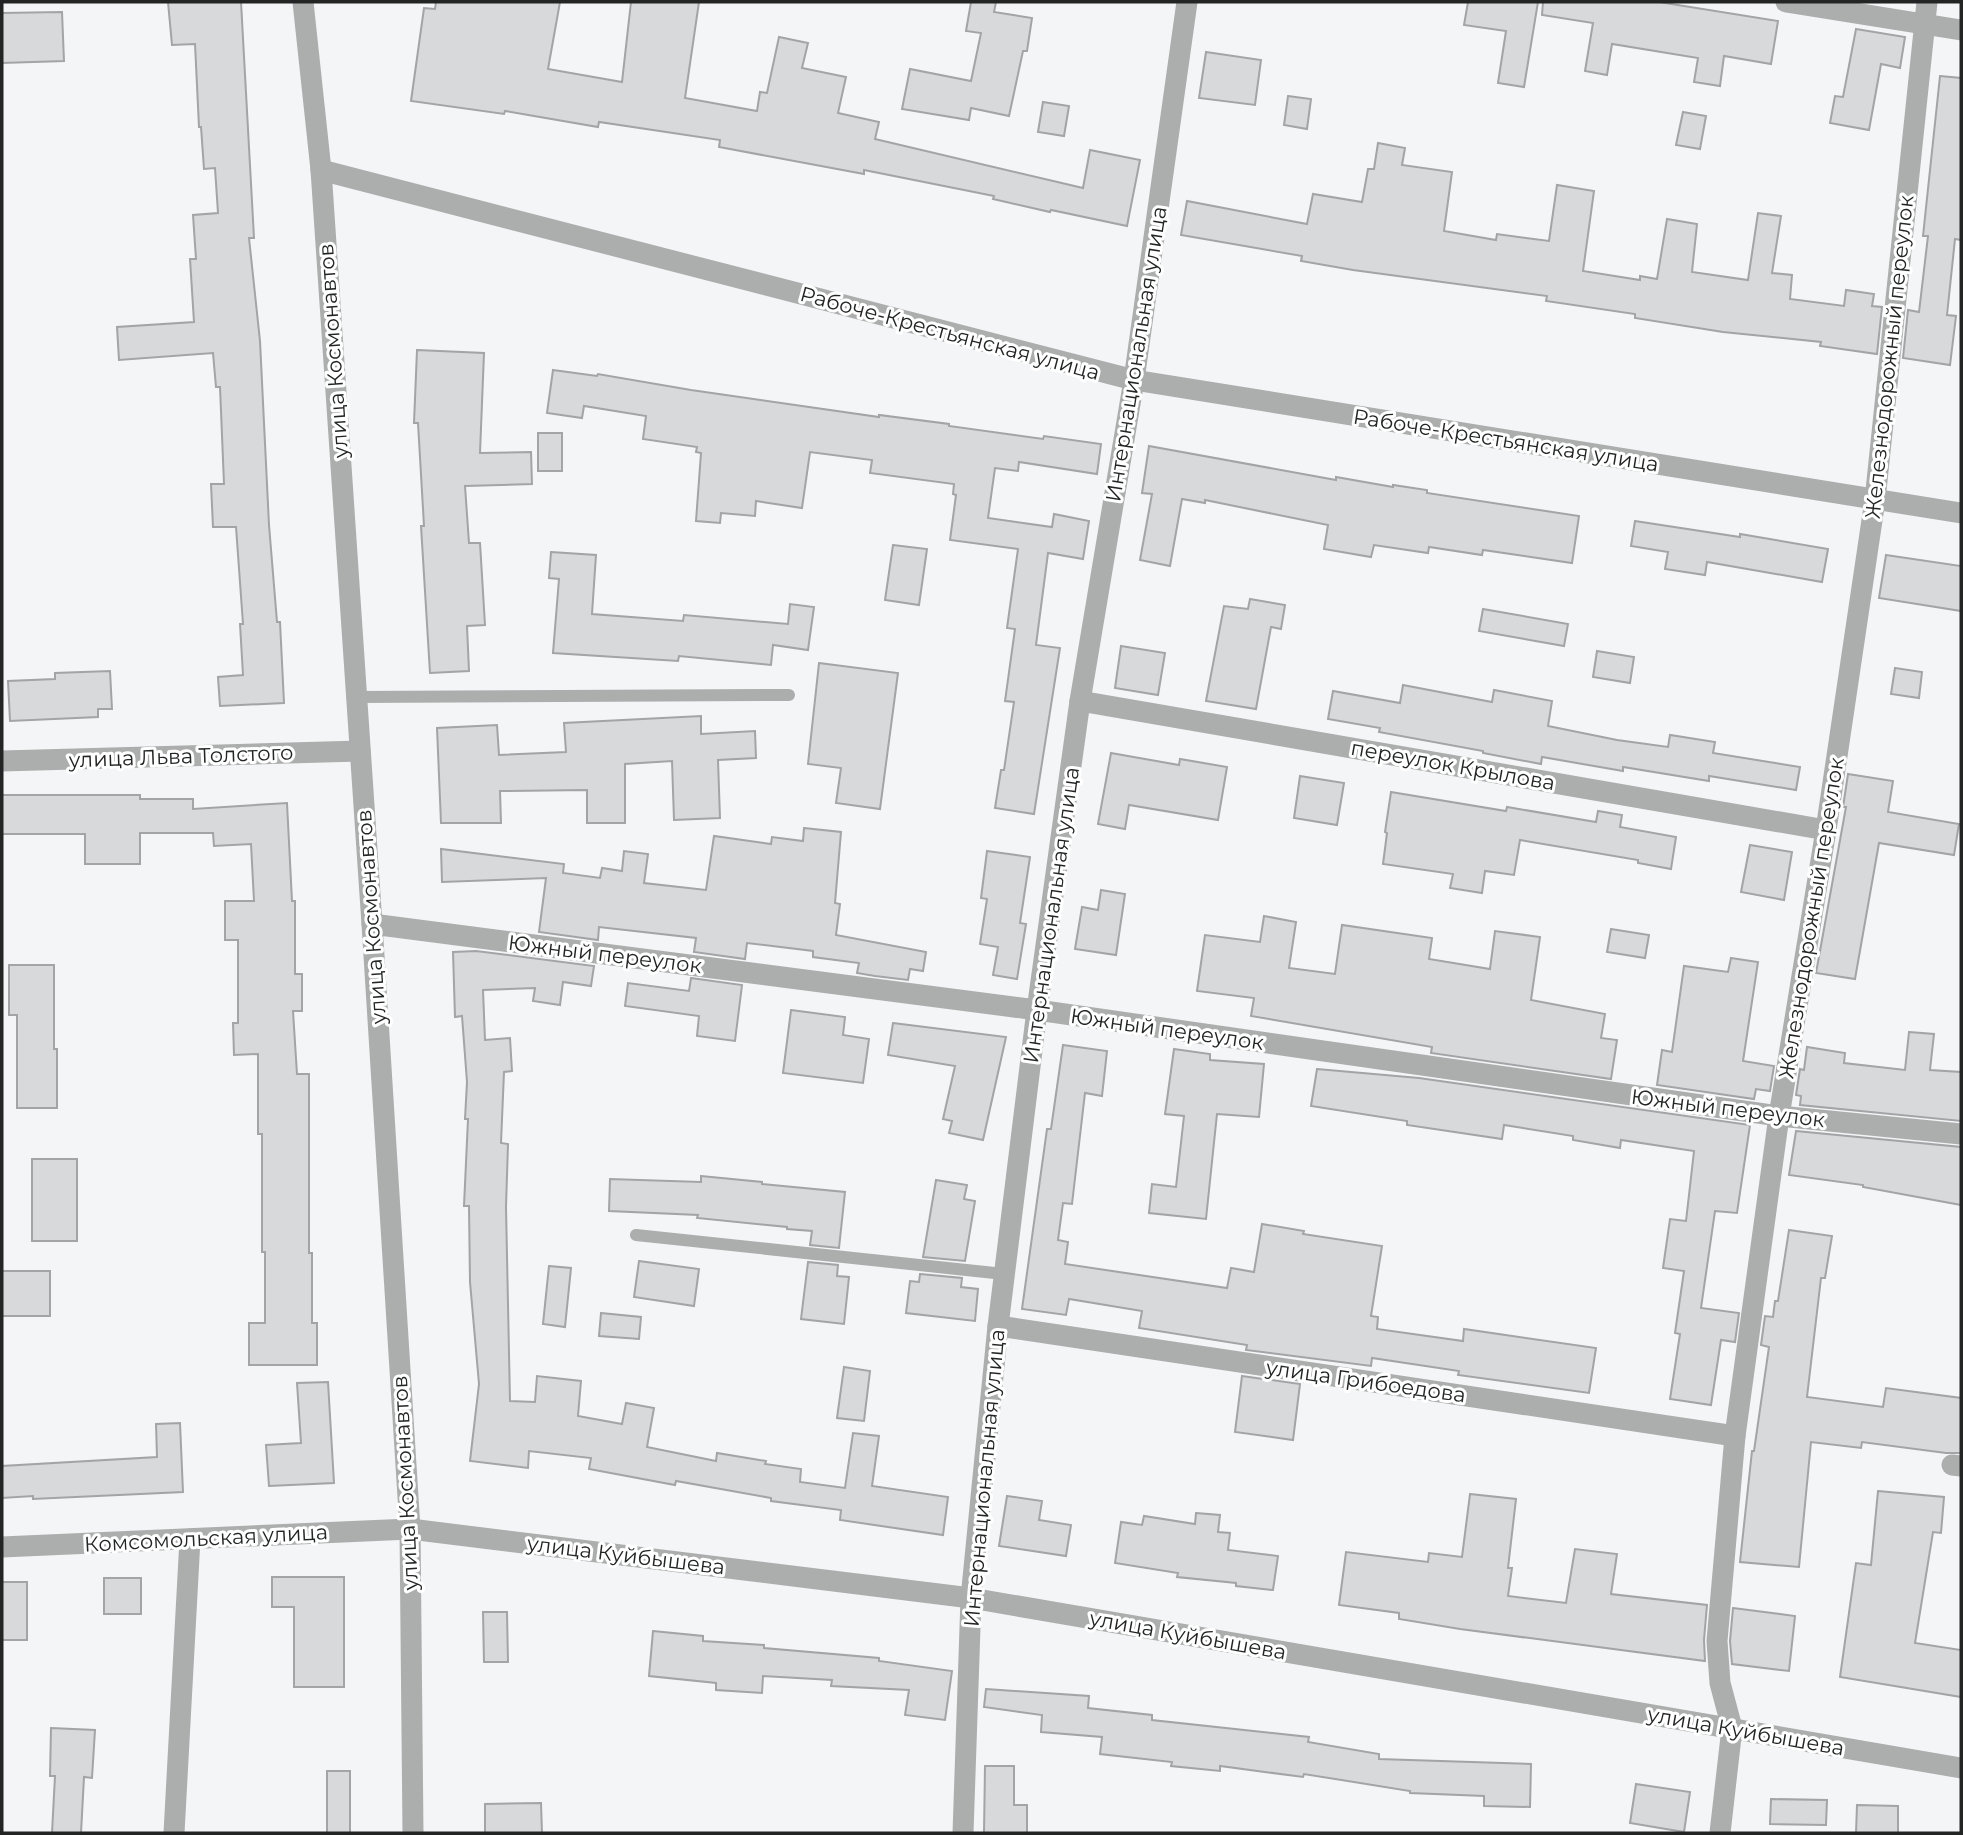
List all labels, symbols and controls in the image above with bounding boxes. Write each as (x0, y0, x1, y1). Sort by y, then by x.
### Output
street label: Железнодорожный переулок (1860, 194, 1918, 520)
street label: Интернациональная улица (1100, 205, 1172, 503)
street label: улица Космонавтов (313, 243, 353, 460)
street label: Рабоче-Крестьянская улица (798, 281, 1102, 385)
street label: Рабоче-Крестьянская улица (1351, 403, 1661, 477)
street label: переулок Крылова (1349, 735, 1557, 795)
street label: улица Льва Толстого (67, 740, 294, 772)
street label: Железнодорожный переулок (1773, 756, 1849, 1080)
street label: Интернациональная улица (1018, 765, 1084, 1065)
street label: улица Космонавтов (351, 809, 391, 1026)
street label: Южный переулок (507, 930, 703, 978)
street label: Южный переулок (1069, 1003, 1265, 1055)
street label: Южный переулок (1630, 1084, 1826, 1132)
street label: Интернациональная улица (959, 1328, 1009, 1628)
street label: улица Грибоедова (1264, 1354, 1467, 1407)
street label: улица Космонавтов (387, 1375, 423, 1592)
street label: Комсомольская улица (84, 1519, 328, 1557)
street label: улица Куйбышева (525, 1530, 726, 1580)
street label: улица Куйбышева (1087, 1605, 1288, 1665)
street label: улица Куйбышева (1645, 1701, 1846, 1761)

